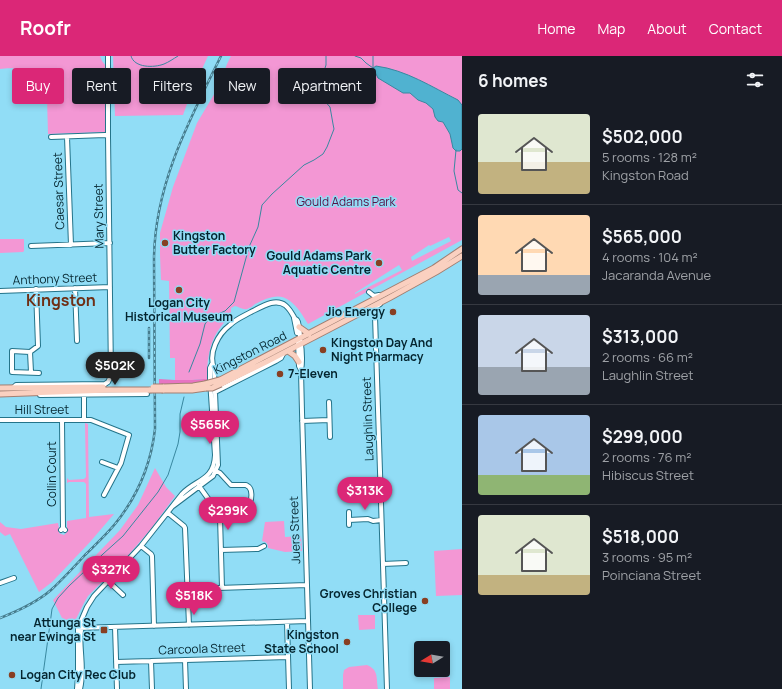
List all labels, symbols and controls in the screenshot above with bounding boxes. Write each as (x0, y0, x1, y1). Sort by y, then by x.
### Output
text: Roofr (20, 15, 71, 41)
text: Home (538, 19, 575, 38)
text: Map (597, 19, 625, 38)
text: About (647, 19, 687, 38)
text: Contact (709, 19, 762, 38)
chip: Buy (12, 68, 64, 104)
chip: Rent (72, 68, 131, 104)
chip: Filters (139, 68, 206, 104)
chip: New (214, 68, 270, 104)
chip: Apartment (278, 68, 376, 104)
text: 6 homes (478, 69, 548, 92)
icon: filters (744, 69, 766, 91)
text: $502,000 (602, 125, 683, 148)
icon: home (510, 130, 558, 178)
text: 5 rooms · 128 m² (602, 148, 697, 166)
street label: Caesar Street (49, 152, 68, 230)
text: Kingston Road (602, 166, 689, 184)
street label: Mary Street (89, 183, 108, 249)
park label: Gould Adams Park (296, 193, 397, 210)
text: $565,000 (602, 225, 682, 248)
place label: Kingston Butter Factory (173, 227, 256, 258)
icon: home (510, 231, 558, 279)
marker: Kingston Butter Factory (160, 238, 170, 248)
place label: Gould Adams Park Aquatic Centre (266, 247, 372, 278)
text: 4 rooms · 104 m² (602, 248, 698, 266)
marker: Gould Adams Park Aquatic Centre (374, 258, 384, 268)
text: Jacaranda Avenue (602, 266, 711, 284)
street label: Anthony Street (12, 269, 98, 288)
marker: Logan City Historical Museum (174, 285, 184, 295)
district label: Kingston (26, 289, 96, 311)
place label: Logan City Historical Museum (125, 294, 233, 325)
place label: Jio Energy (326, 303, 385, 320)
marker: Jio Energy (388, 307, 398, 317)
text: $313,000 (602, 325, 679, 348)
street label: Kingston Road (210, 327, 289, 378)
icon: home (510, 331, 558, 379)
place label: Kingston Day And Night Pharmacy (331, 334, 433, 365)
marker: Kingston Day And Night Pharmacy (318, 345, 328, 355)
text: 2 rooms · 66 m² (602, 348, 693, 366)
pin: $502K (87, 352, 143, 386)
text: $502K (95, 356, 135, 374)
place label: 7-Eleven (288, 365, 338, 382)
text: Laughlin Street (602, 366, 694, 384)
marker: 7-Eleven (275, 369, 285, 379)
street label: Laughlin Street (358, 376, 377, 462)
street label: Hill Street (15, 401, 69, 418)
pin: $565K (182, 411, 238, 445)
text: $565K (190, 415, 230, 433)
text: $299,000 (602, 425, 683, 448)
icon: home (510, 431, 558, 479)
street label: Collin Court (43, 441, 60, 507)
text: 2 rooms · 76 m² (602, 448, 691, 466)
text: Hibiscus Street (602, 466, 694, 484)
pin: $313K (337, 477, 393, 511)
text: $313K (346, 481, 384, 499)
street label: Juers Street (285, 496, 304, 564)
pin: $299K (200, 497, 256, 531)
text: $299K (208, 501, 248, 519)
text: $518,000 (602, 525, 679, 548)
icon: home (510, 531, 558, 579)
text: 3 rooms · 95 m² (602, 548, 692, 566)
pin: $327K (83, 556, 139, 590)
text: $327K (92, 560, 130, 578)
text: Poinciana Street (602, 566, 701, 584)
pin: $518K (166, 582, 222, 616)
place label: Groves Christian College (320, 585, 417, 616)
text: $518K (175, 586, 213, 604)
marker: Groves Christian College (420, 596, 430, 606)
place label: Attunga St near Ewinga St (10, 614, 96, 645)
marker: Attunga St near Ewinga St (99, 625, 109, 635)
place label: Kingston State School (264, 626, 339, 657)
marker: Kingston State School (342, 637, 352, 647)
street label: Carcoola Street (158, 638, 246, 659)
north arrow (414, 641, 450, 677)
map controls (414, 641, 450, 677)
place label: Logan City Rec Club (20, 666, 136, 683)
marker: Logan City Rec Club (7, 670, 17, 680)

